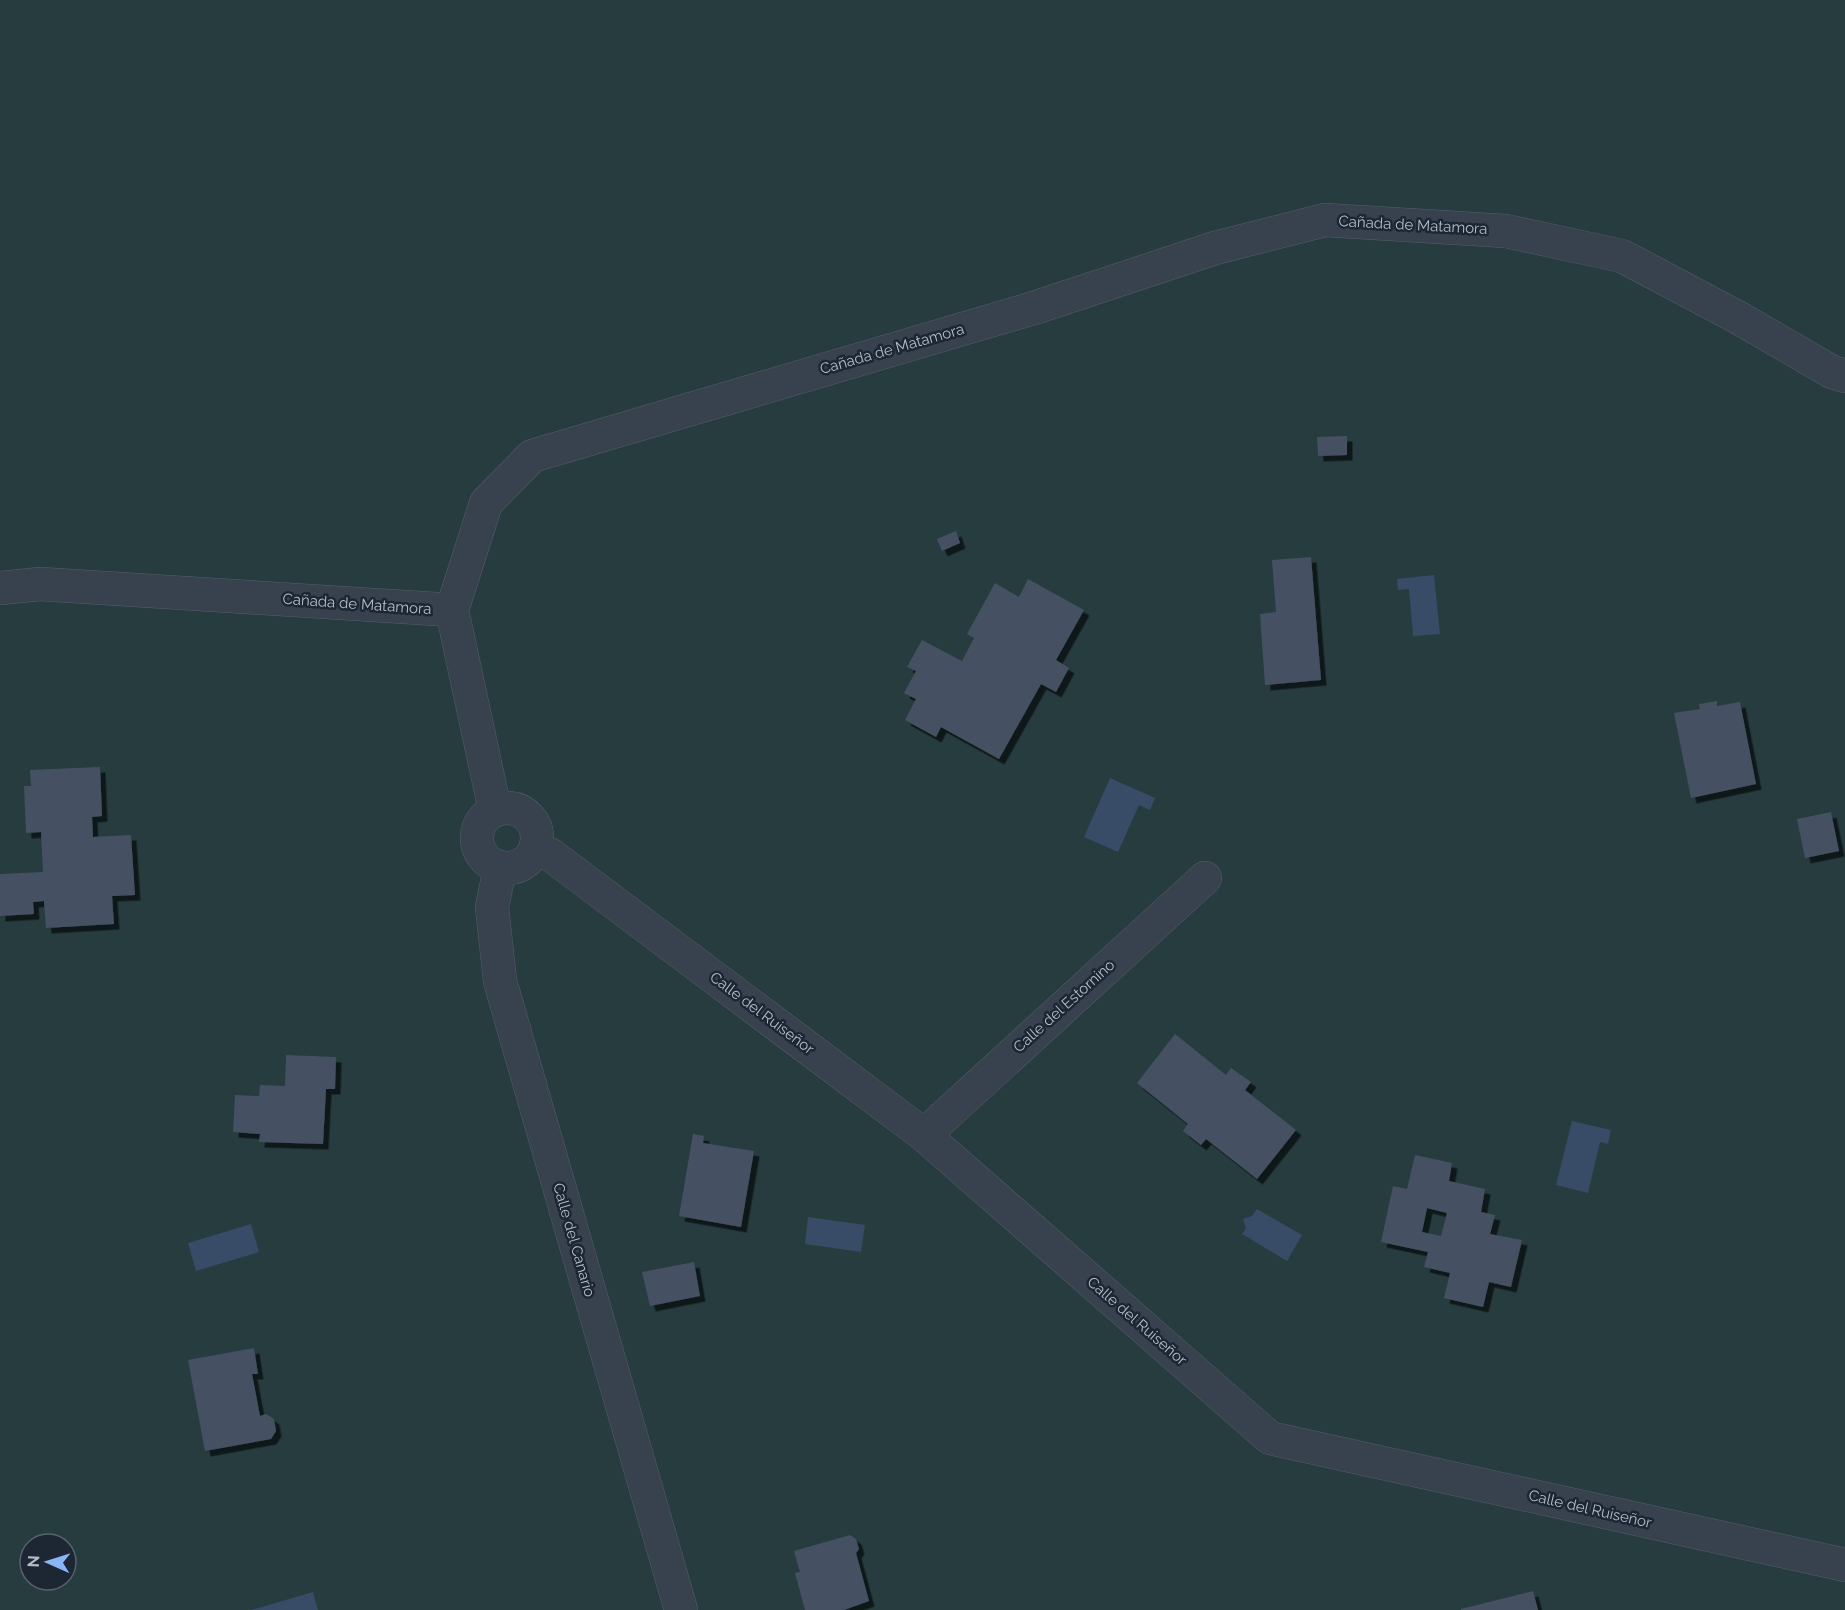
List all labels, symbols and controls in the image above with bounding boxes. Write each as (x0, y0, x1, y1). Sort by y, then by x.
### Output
street label: Cañada de Matamora (1338, 212, 1488, 238)
street label: Cañada de Matamora (818, 320, 966, 378)
street label: Cañada de Matamora (282, 590, 432, 618)
street label: Calle del Estornino (1010, 956, 1118, 1056)
street label: Calle del Ruiseñor (706, 968, 818, 1058)
street label: Calle del Canario (549, 1181, 599, 1299)
street label: Calle del Ruiseñor (1084, 1273, 1191, 1370)
street label: Calle del Ruiseñor (1527, 1486, 1654, 1532)
north arrow (18, 1532, 78, 1592)
text: N (24, 1555, 43, 1568)

